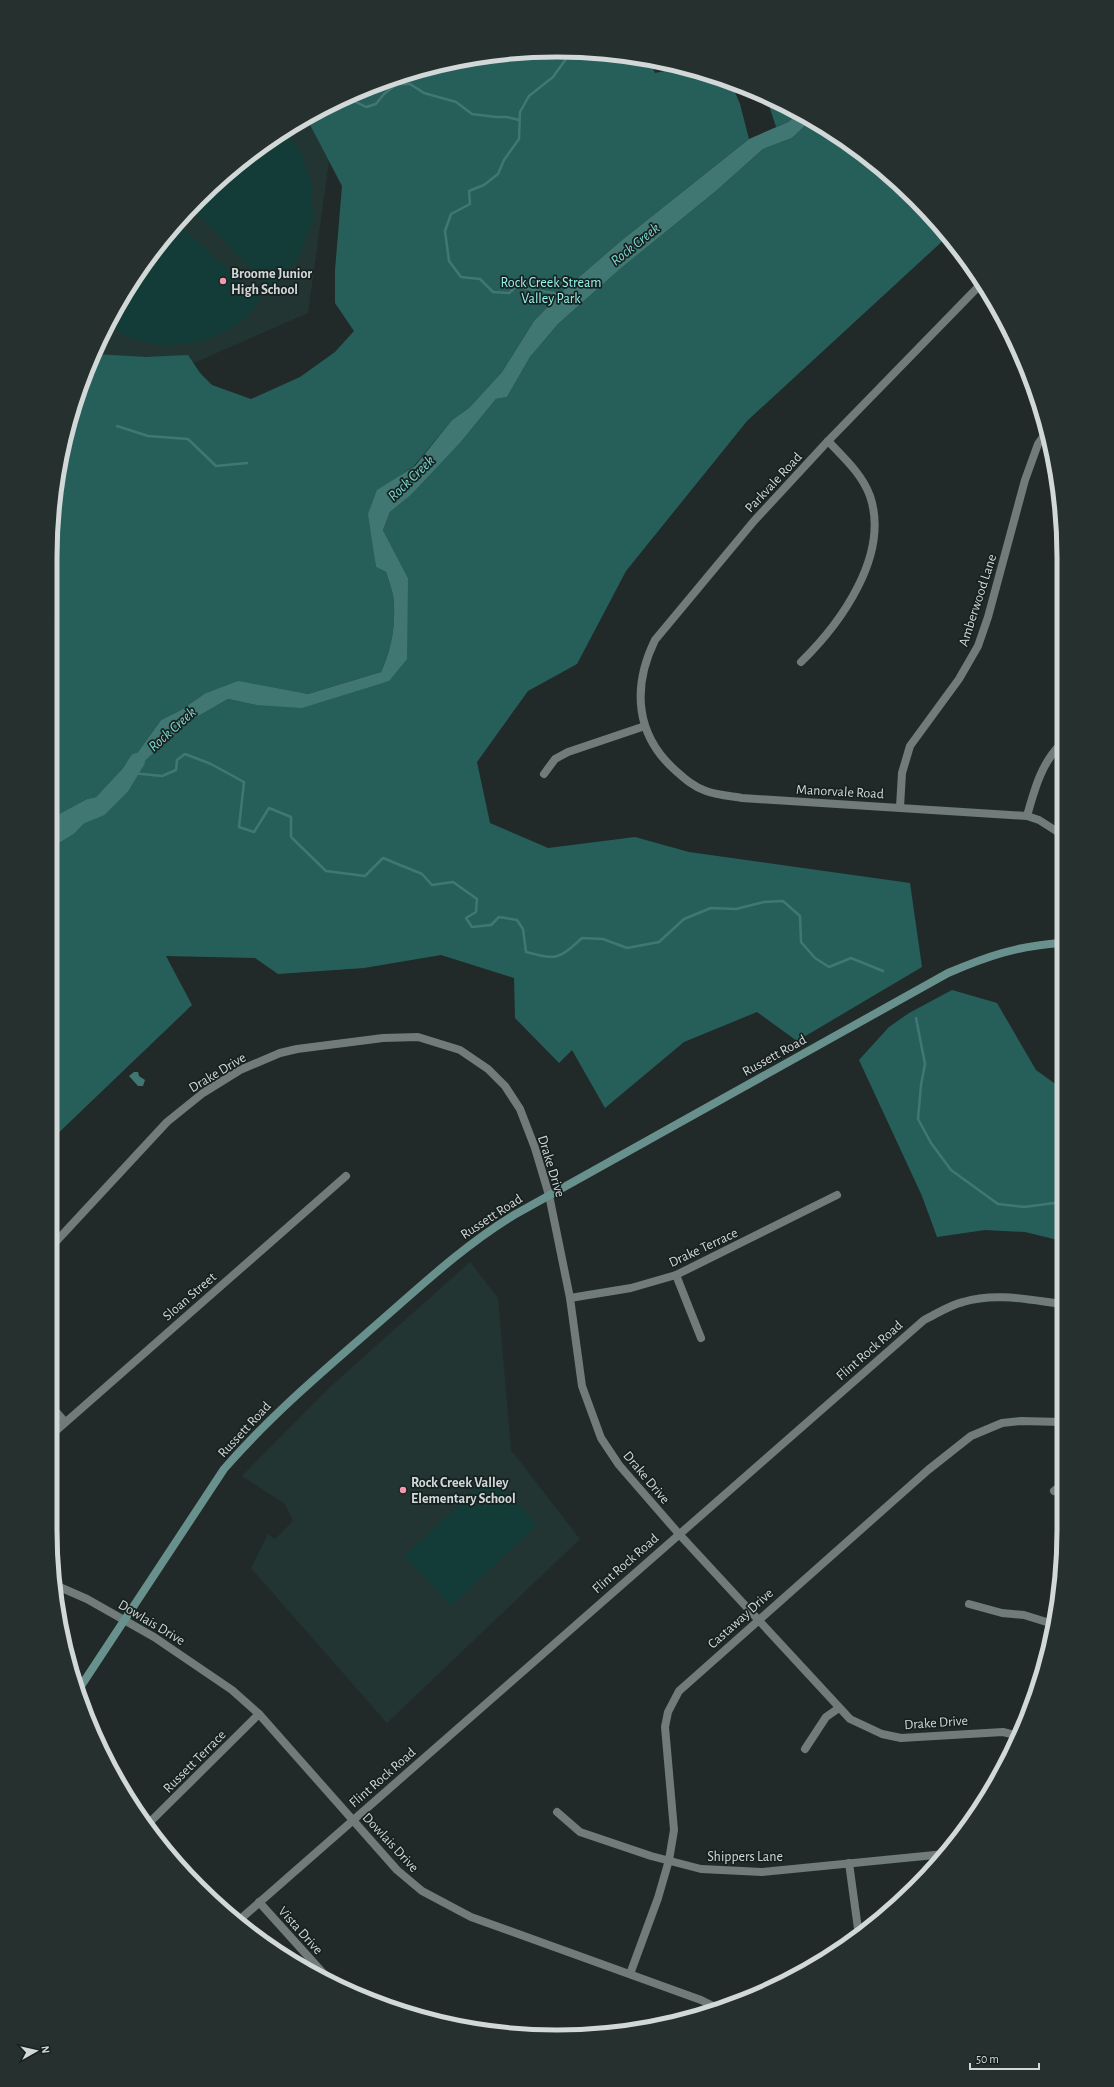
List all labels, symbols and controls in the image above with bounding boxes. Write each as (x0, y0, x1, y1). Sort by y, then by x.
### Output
water label: Rock Creek (608, 220, 663, 268)
place label: Broome Junior High School (231, 267, 312, 297)
marker: Broome Junior High School (218, 276, 228, 286)
park label: Rock Creek Stream Valley Park (501, 276, 601, 306)
street label: Parkvale Road (743, 450, 805, 515)
water label: Rock Creek (385, 453, 437, 504)
street label: Amberwood Lane (956, 553, 999, 648)
water label: Rock Creek (146, 704, 199, 754)
street label: Manorvale Road (796, 783, 884, 801)
street label: Russett Road (740, 1033, 809, 1079)
street label: Drake Drive (187, 1050, 249, 1095)
street label: Drake Drive (535, 1134, 567, 1199)
street label: Russett Road (458, 1192, 525, 1242)
street label: Drake Terrace (667, 1226, 740, 1270)
street label: Sloan Street (160, 1270, 219, 1324)
street label: Flint Rock Road (834, 1318, 906, 1383)
street label: Russett Road (216, 1399, 274, 1460)
street label: Drake Drive (620, 1449, 672, 1507)
place label: Rock Creek Valley Elementary School (411, 1476, 516, 1506)
marker: Rock Creek Valley Elementary School (398, 1485, 408, 1495)
street label: Flint Rock Road (590, 1531, 662, 1596)
street label: Castaway Drive (705, 1586, 776, 1652)
street label: Dowlais Drive (116, 1598, 187, 1648)
street label: Drake Drive (904, 1714, 968, 1732)
street label: Russett Terrace (161, 1728, 229, 1796)
street label: Flint Rock Road (347, 1745, 419, 1810)
street label: Dowlais Drive (360, 1810, 421, 1875)
street label: Shippers Lane (707, 1850, 783, 1864)
street label: Vista Drive (275, 1904, 325, 1957)
north arrow (16, 2031, 56, 2071)
text: N (39, 2045, 51, 2054)
scale bar (970, 2045, 1039, 2071)
text: 50 m (976, 2053, 999, 2065)

